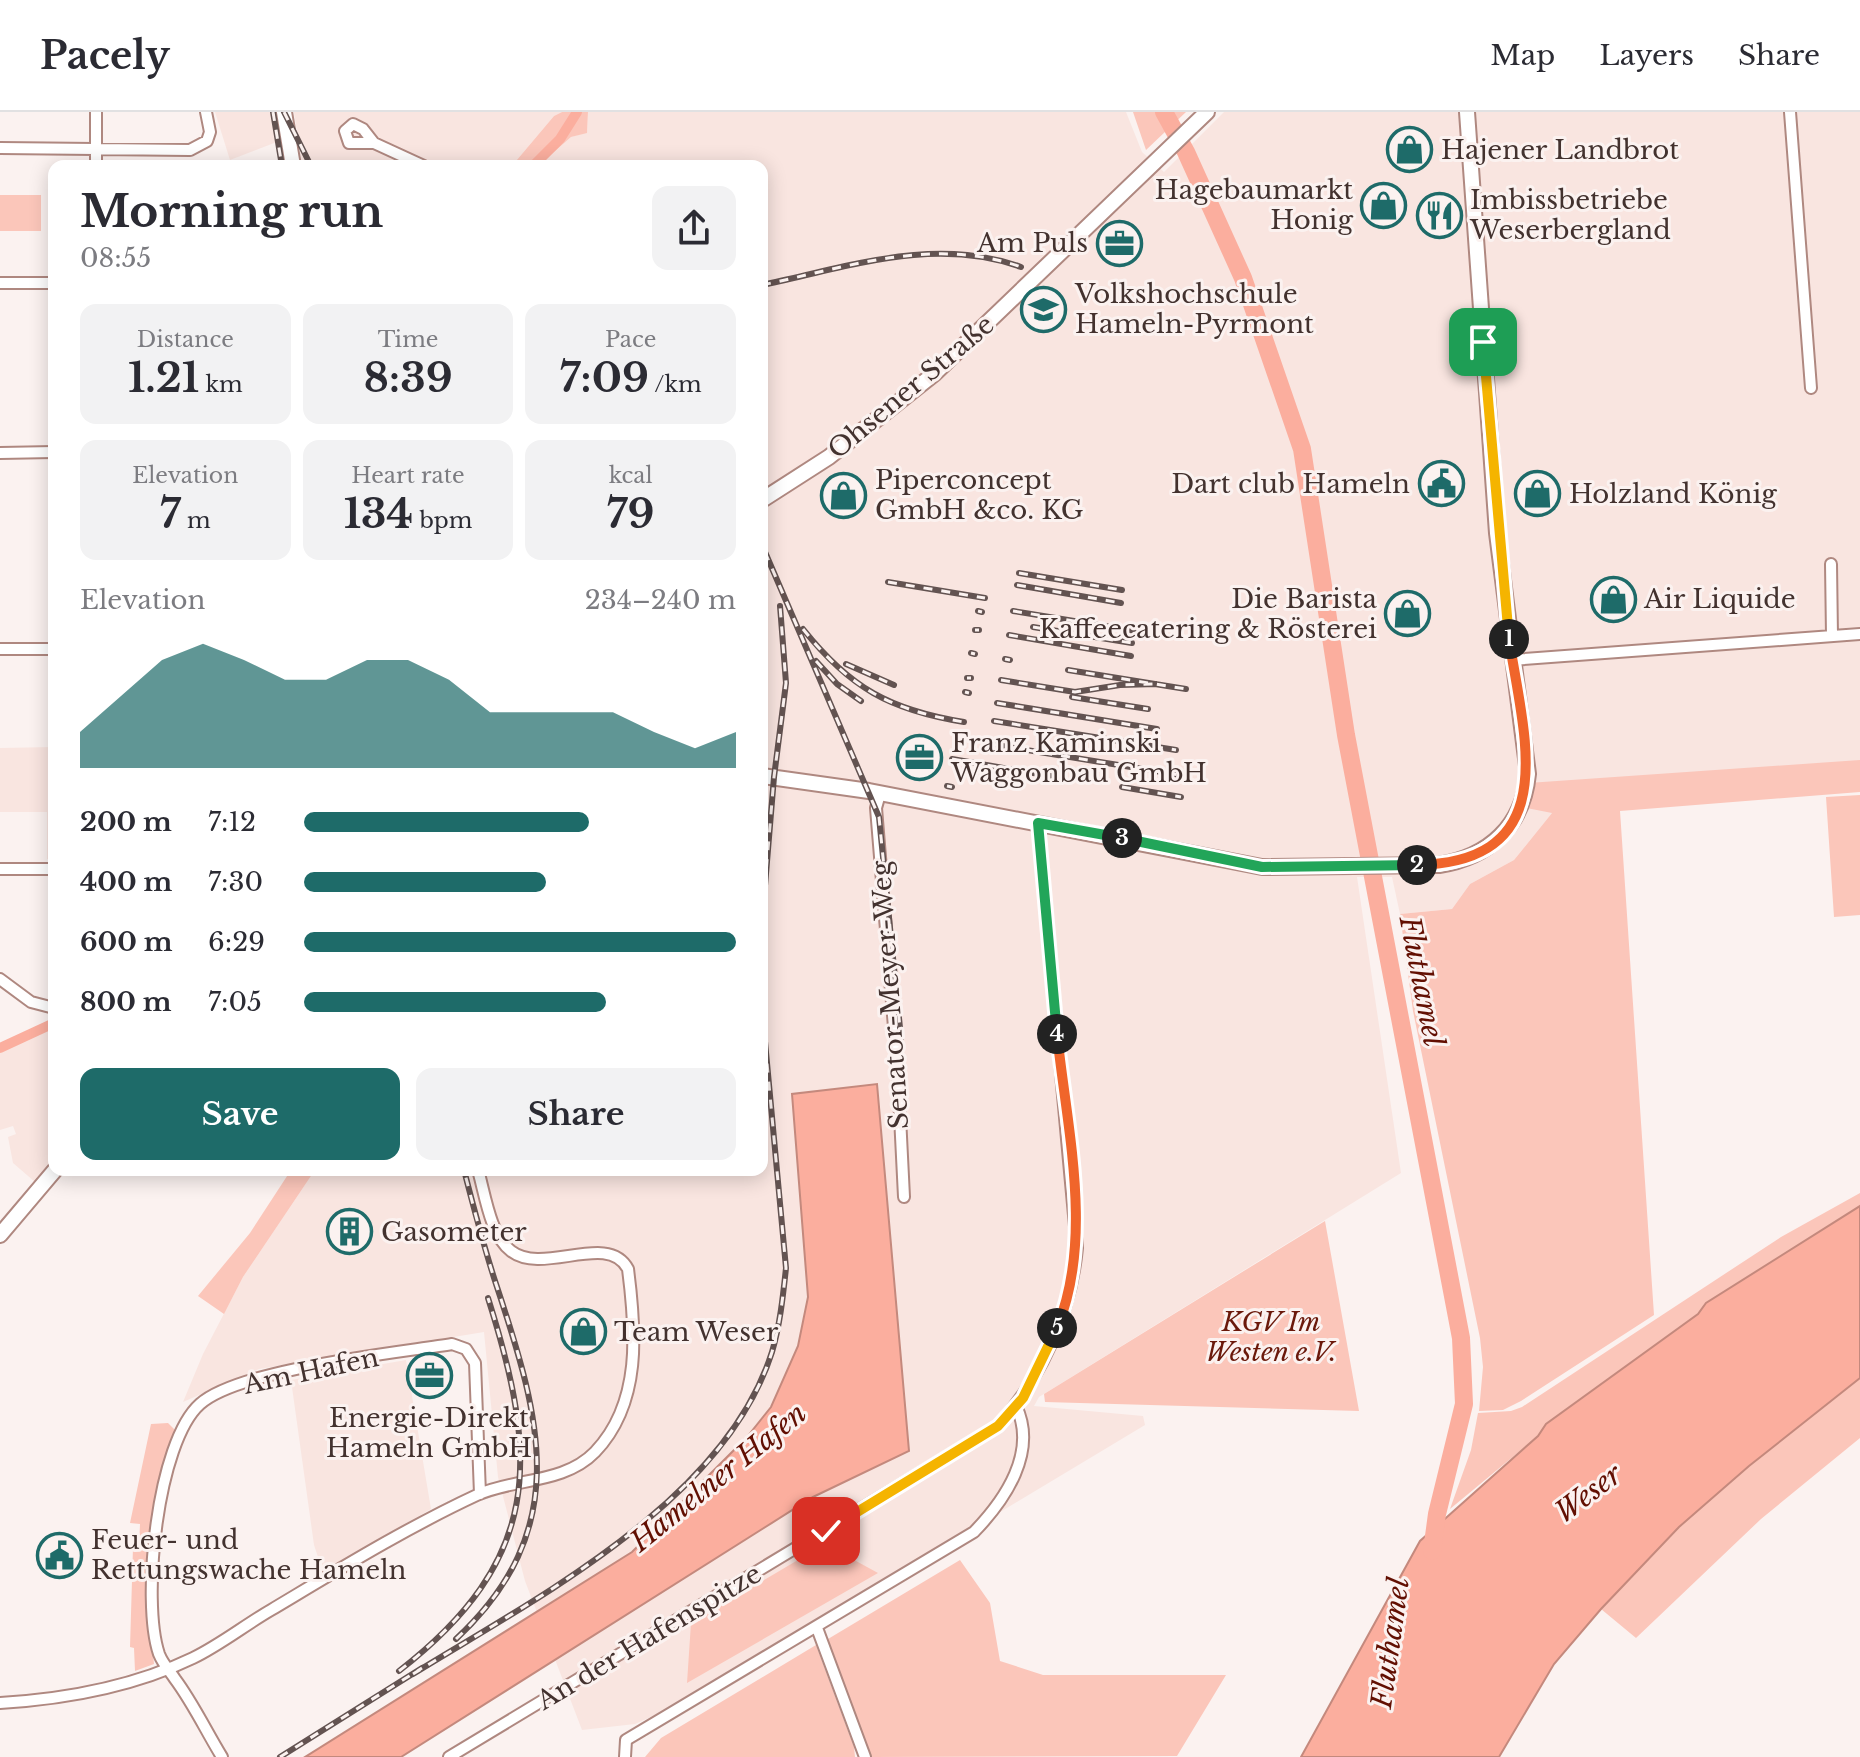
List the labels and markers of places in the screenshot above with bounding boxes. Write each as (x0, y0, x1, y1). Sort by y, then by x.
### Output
shop icon: Hajener Landbrot (1386, 126, 1434, 174)
place label: Hajener Landbrot (1441, 134, 1679, 166)
place label: Hagebaumarkt Honig (1155, 174, 1353, 236)
shop icon: Hagebaumarkt Honig (1360, 181, 1408, 229)
place label: Imbissbetriebe Weserbergland (1469, 184, 1671, 246)
restaurant icon: Imbissbetriebe Weserbergland (1415, 191, 1463, 239)
office icon: Am Puls (1095, 219, 1143, 267)
place label: Am Puls (976, 227, 1088, 259)
place label: Volkshochschule Hameln-Pyrmont (1074, 278, 1314, 340)
school or university icon: Volkshochschule Hameln-Pyrmont (1020, 285, 1068, 333)
pin (1449, 308, 1517, 376)
public building icon: Dart club Hameln (1417, 460, 1465, 508)
place label: Piperconcept GmbH &co. KG (875, 464, 1083, 526)
place label: Dart club Hameln (1171, 468, 1410, 500)
shop icon: Holzland König (1514, 470, 1562, 518)
shop icon: Piperconcept GmbH &co. KG (820, 471, 868, 519)
place label: Holzland König (1569, 478, 1777, 510)
shop icon: Air Liquide (1589, 575, 1637, 623)
place label: Die Barista Kaffeecatering & Rösterei (1039, 583, 1378, 645)
place label: Air Liquide (1643, 583, 1796, 615)
shop icon: Die Barista Kaffeecatering & Rösterei (1384, 590, 1432, 638)
pin: 1 (1489, 619, 1529, 659)
place label: Franz Kaminski Waggonbau GmbH (950, 727, 1207, 789)
office icon: Franz Kaminski Waggonbau GmbH (896, 734, 944, 782)
pin: 3 (1102, 818, 1142, 858)
pin: 2 (1397, 845, 1437, 885)
pin: 4 (1037, 1014, 1077, 1054)
building icon: Gasometer (326, 1208, 374, 1256)
place label: Gasometer (381, 1216, 527, 1248)
shop icon: Team Weser (559, 1308, 607, 1356)
pin: 5 (1037, 1308, 1077, 1348)
place label: Team Weser (614, 1316, 779, 1348)
office icon: Energie-Direkt Hameln GmbH (405, 1351, 453, 1399)
place label: Energie-Direkt Hameln GmbH (326, 1402, 532, 1464)
pin (792, 1497, 860, 1565)
place label: Feuer- und Rettungswache Hameln (91, 1524, 407, 1586)
public building icon: Feuer- und Rettungswache Hameln (36, 1531, 84, 1579)

